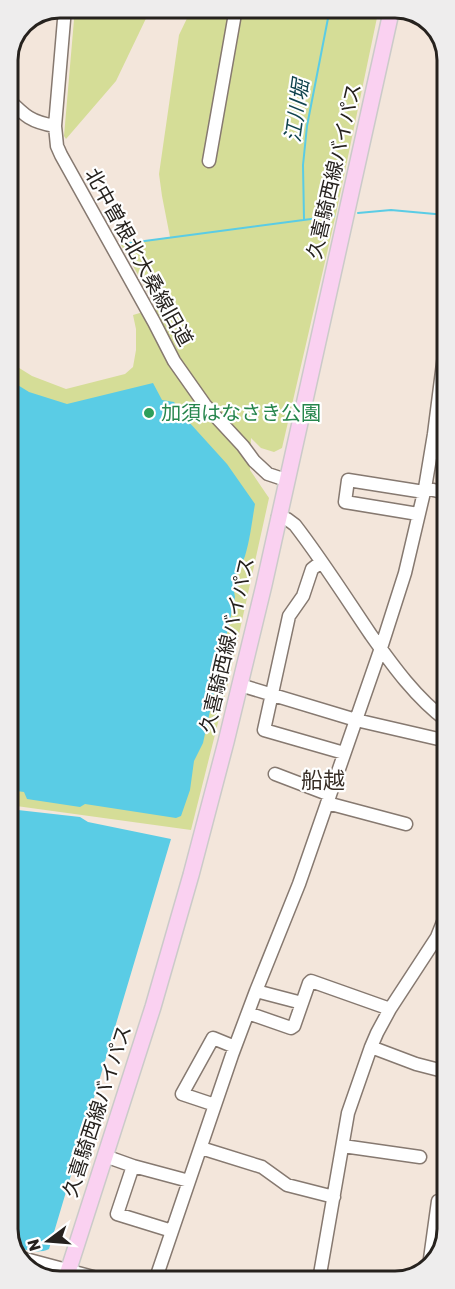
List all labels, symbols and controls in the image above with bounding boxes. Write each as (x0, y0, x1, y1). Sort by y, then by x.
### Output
water label: 江川堀 (280, 75, 314, 144)
street label: 久喜騎西線バイパス (302, 81, 366, 261)
street label: 北中曽根北大桑線旧道 (80, 164, 198, 350)
place label: 加須はなさき公園 (161, 401, 321, 425)
marker: 加須はなさき公園 (142, 406, 156, 420)
street label: 久喜騎西線バイパス (195, 555, 259, 735)
district label: 船越 (301, 767, 345, 794)
street label: 久喜騎西線バイパス (58, 1022, 136, 1200)
north arrow (18, 1211, 78, 1271)
text: N (23, 1237, 45, 1253)

